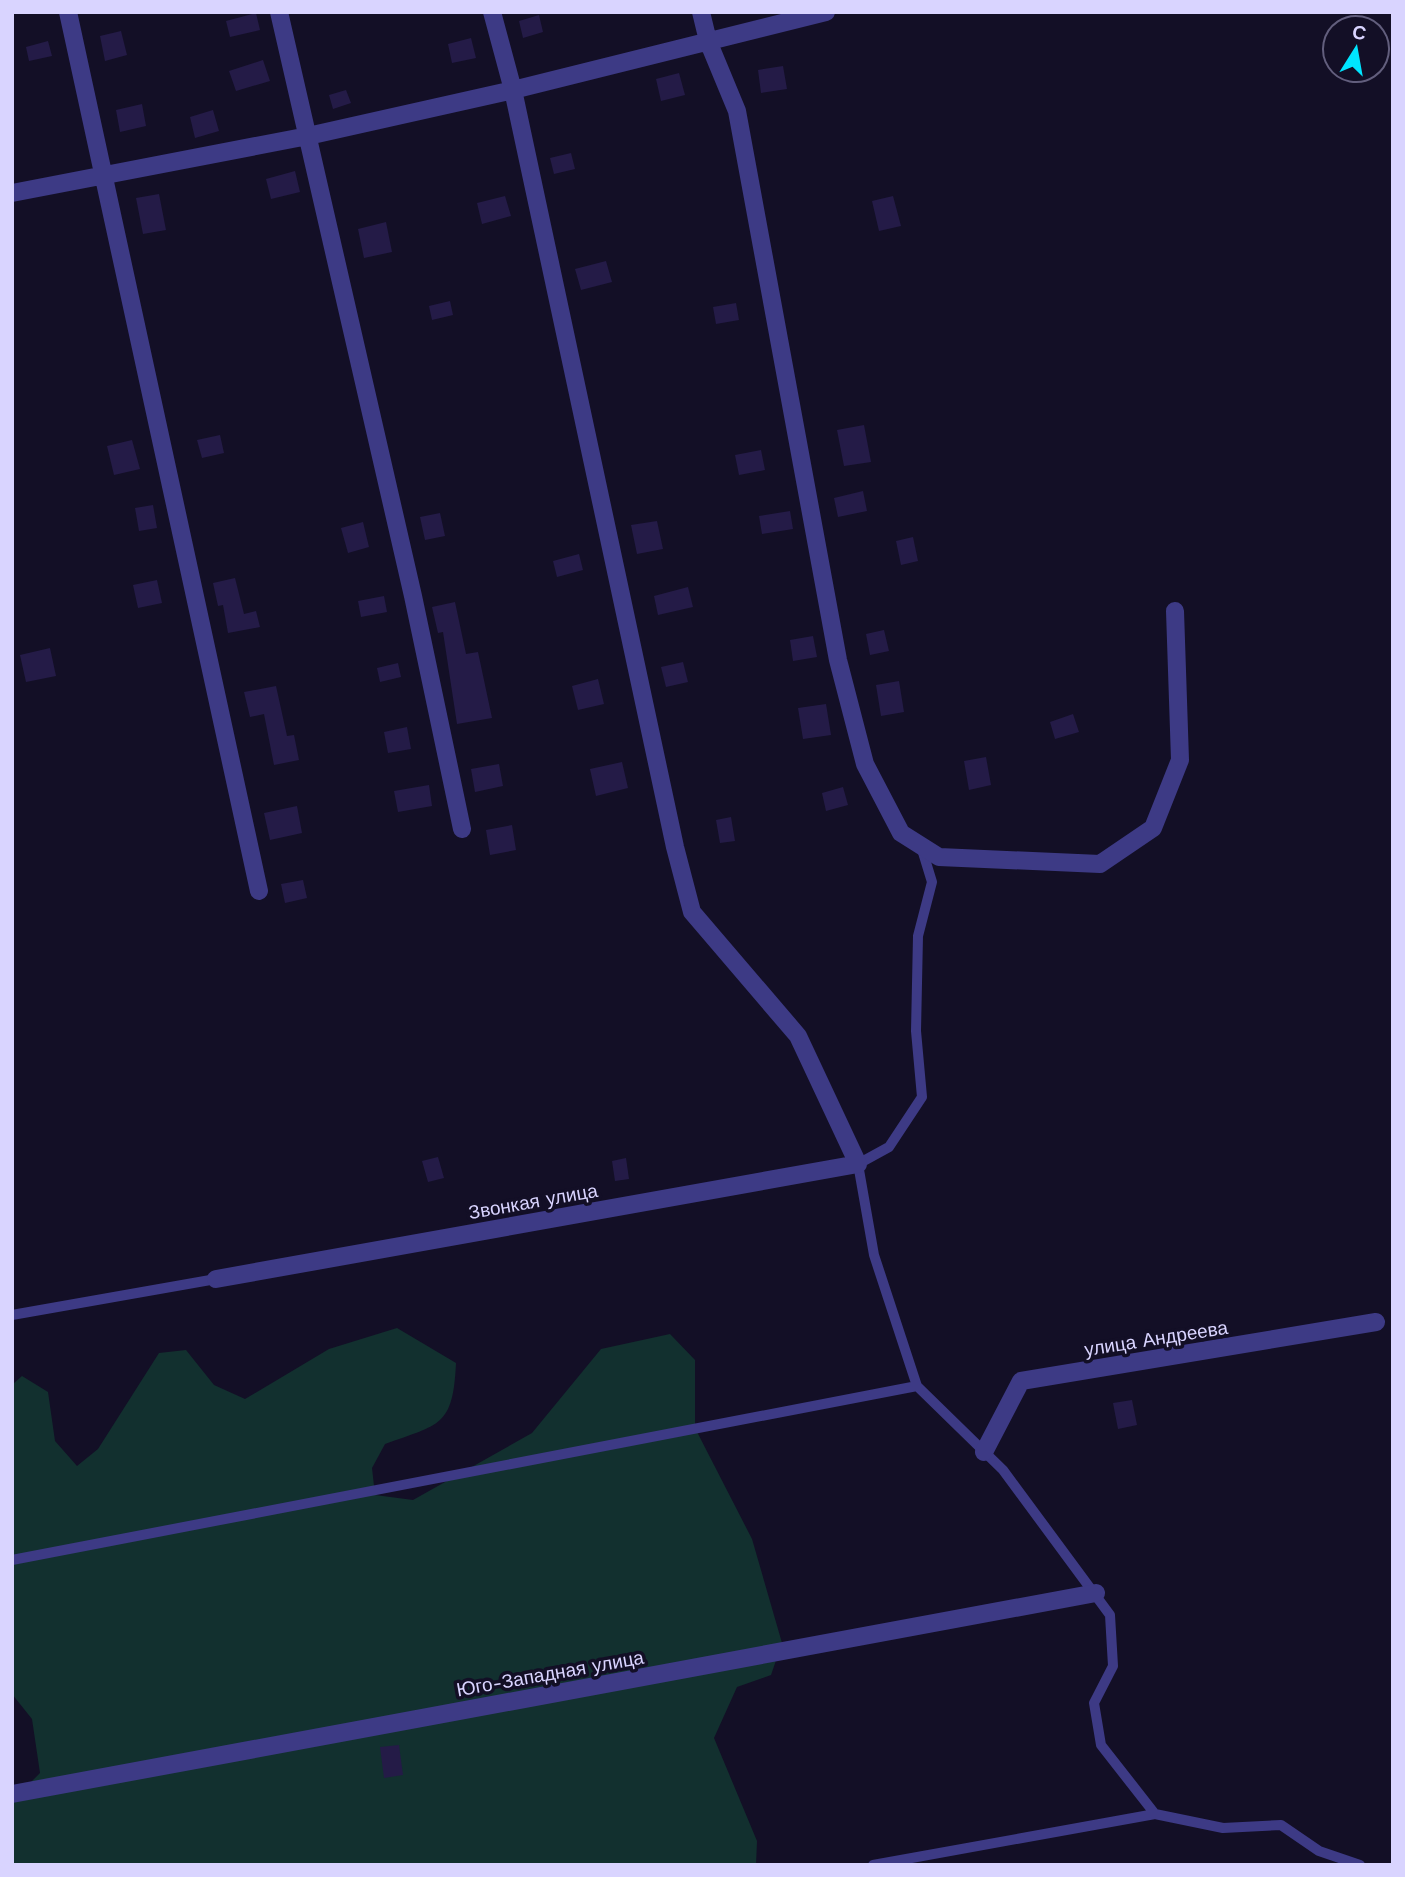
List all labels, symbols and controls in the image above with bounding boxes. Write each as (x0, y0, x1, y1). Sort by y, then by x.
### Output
north arrow (1321, 14, 1391, 84)
text: С (1350, 20, 1368, 45)
street label: Звонкая улица (467, 1179, 600, 1224)
street label: улица Андреева (1083, 1316, 1230, 1361)
street label: Юго-Западная улица (455, 1646, 646, 1701)

